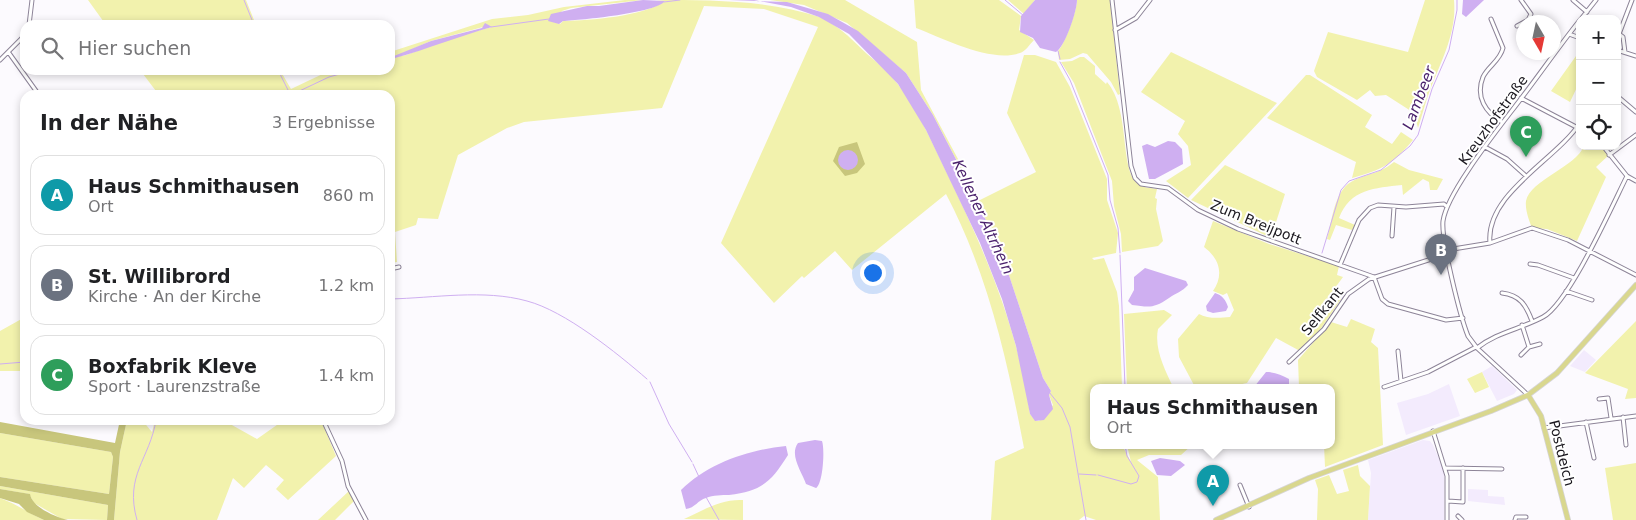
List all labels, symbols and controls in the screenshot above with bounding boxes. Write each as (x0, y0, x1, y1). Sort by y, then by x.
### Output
north arrow (1516, 15, 1561, 60)
map controls (1576, 15, 1621, 150)
button: + (1576, 15, 1621, 60)
search box (20, 20, 395, 75)
icon: search (38, 34, 66, 62)
text: Hier suchen (78, 37, 191, 59)
button: − (1576, 60, 1621, 105)
water label: Lambeer (1399, 63, 1440, 132)
street label: Kreuzhofstraße (1455, 72, 1531, 168)
button: locate (1576, 105, 1621, 150)
text: In der Nähe (40, 111, 178, 135)
text: 3 Ergebnisse (272, 113, 375, 132)
pin: C (1510, 116, 1542, 157)
water label: Kellener Altrhein (949, 157, 1017, 277)
text: Haus Schmithausen (88, 175, 300, 197)
text: A (51, 186, 63, 205)
text: 860 m (323, 186, 374, 205)
text: Ort (88, 197, 113, 216)
street label: Zum Breijpott (1208, 197, 1304, 248)
pin: B (1425, 234, 1457, 275)
your location (860, 260, 886, 286)
text: St. Willibrord (88, 265, 231, 287)
text: B (51, 276, 63, 295)
text: 1.2 km (319, 276, 374, 295)
street label: Selfkant (1298, 283, 1347, 338)
text: Kirche · An der Kirche (88, 287, 261, 306)
text: Boxfabrik Kleve (88, 355, 257, 377)
text: C (51, 366, 63, 385)
text: 1.4 km (319, 366, 374, 385)
text: Sport · Laurenzstraße (88, 377, 261, 396)
popup (1090, 384, 1335, 449)
text: Haus Schmithausen (1107, 396, 1318, 418)
text: Ort (1107, 418, 1132, 437)
street label: Postdeich (1546, 418, 1578, 488)
pin: A (1197, 465, 1229, 506)

